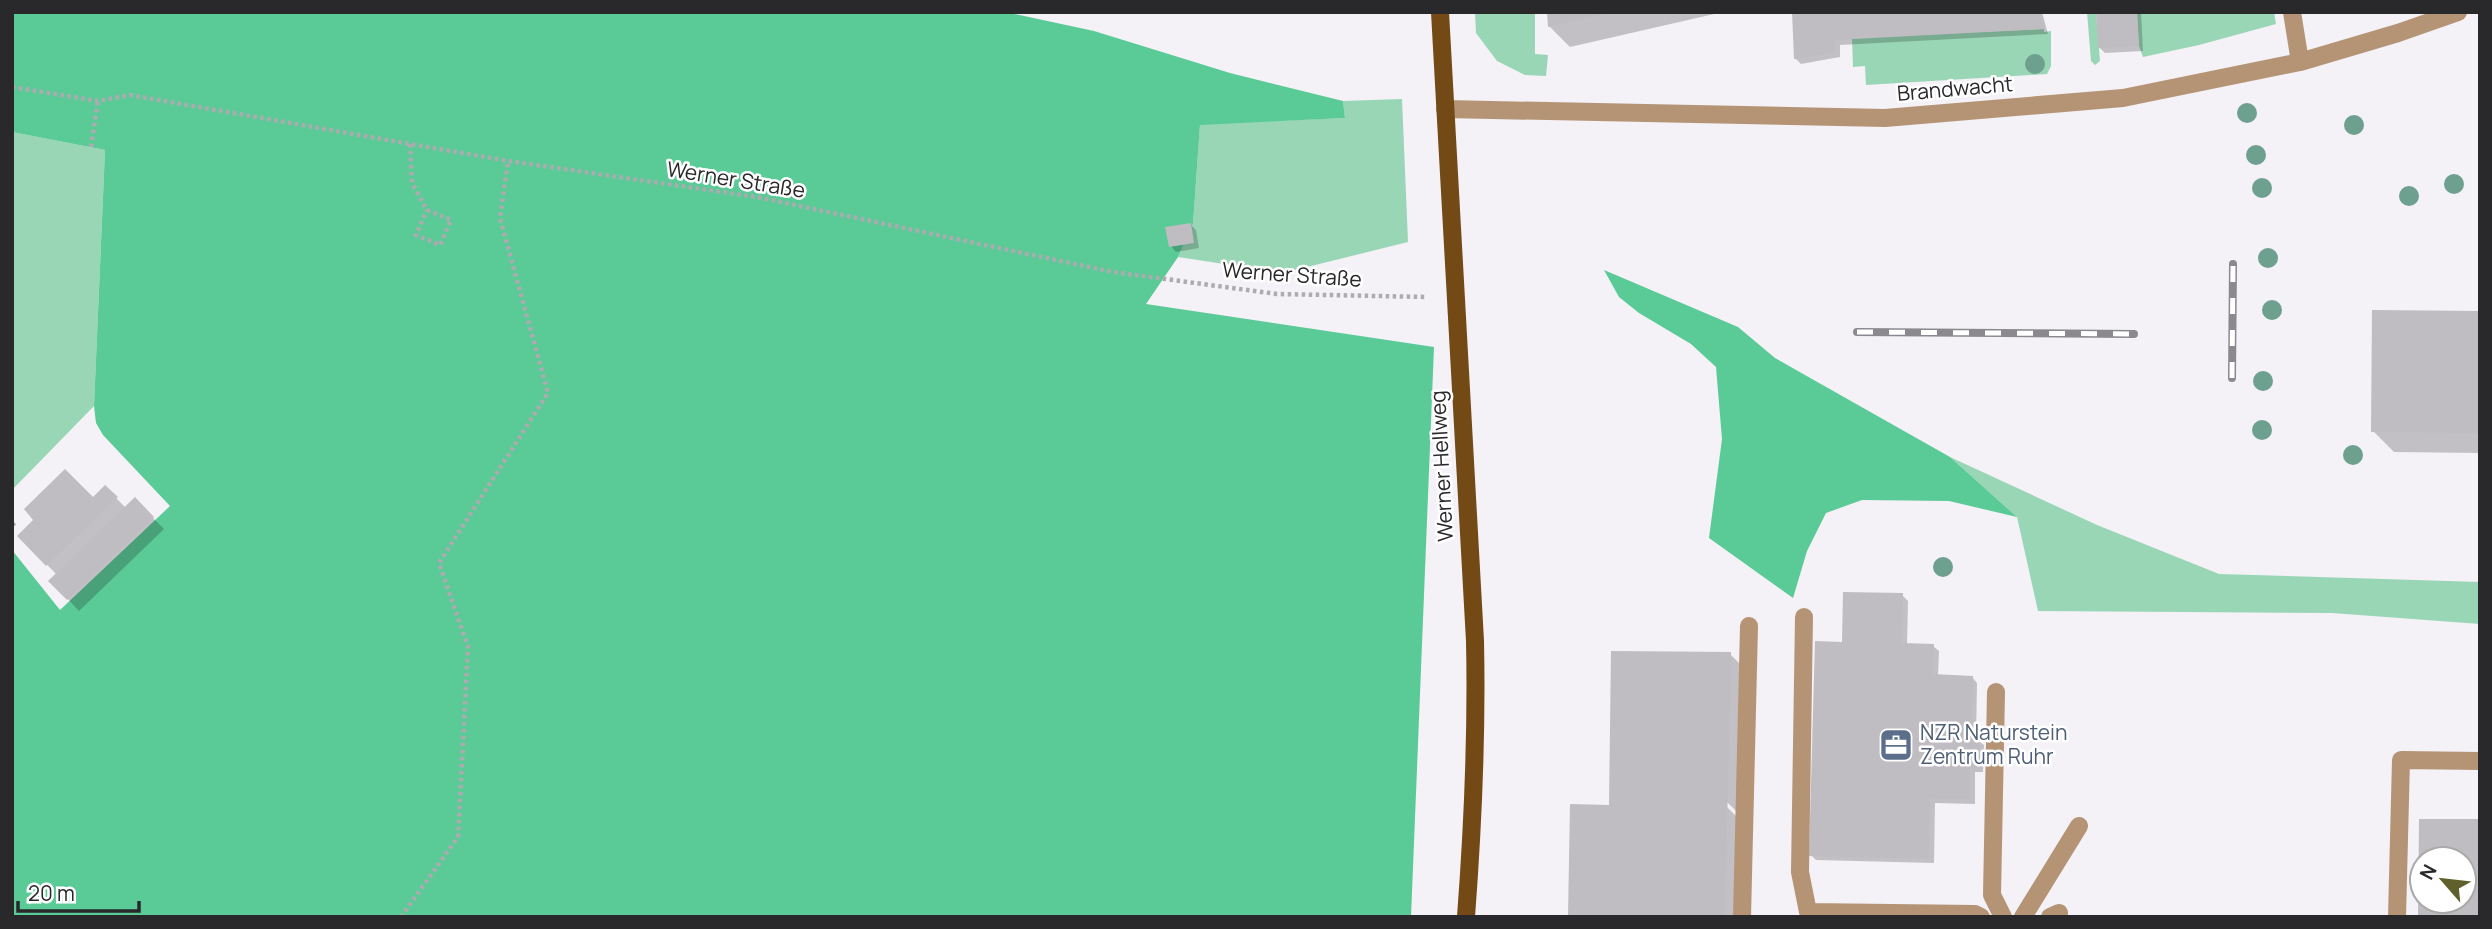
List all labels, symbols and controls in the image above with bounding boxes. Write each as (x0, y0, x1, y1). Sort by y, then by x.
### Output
street label: Brandwacht (1896, 69, 2014, 107)
street label: Werner Straße (665, 154, 807, 204)
street label: Werner Straße (1221, 255, 1363, 293)
street label: Werner Hellweg (1423, 390, 1459, 542)
place label: NZR Naturstein Zentrum Ruhr (1920, 718, 2067, 770)
office icon: NZR Naturstein Zentrum Ruhr (1877, 726, 1915, 764)
north arrow (2408, 845, 2478, 915)
text: N (2413, 860, 2443, 884)
scale bar (18, 870, 138, 914)
text: 20 m (28, 879, 75, 907)

